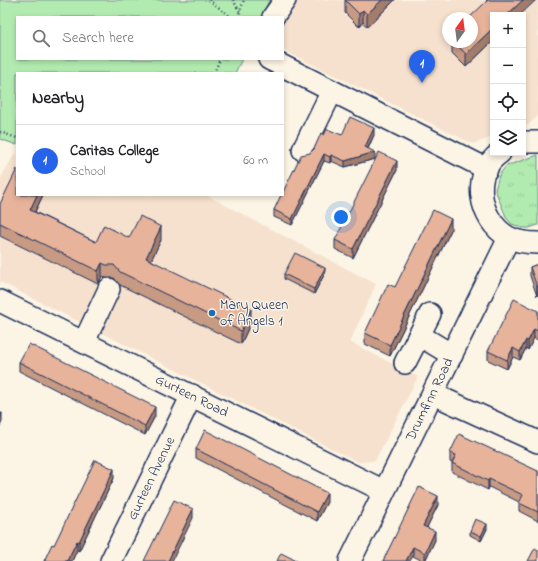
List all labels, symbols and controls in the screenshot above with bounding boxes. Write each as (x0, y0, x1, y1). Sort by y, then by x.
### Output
north arrow (442, 12, 478, 48)
map controls (490, 12, 526, 156)
button: + (490, 12, 526, 48)
search box (16, 16, 284, 60)
icon: search (30, 27, 52, 49)
text: Search here (62, 27, 134, 49)
button: − (490, 48, 526, 84)
pin: 1 (409, 50, 435, 83)
button: locate (490, 84, 526, 120)
text: Nearby (32, 86, 84, 111)
button: layers (490, 120, 526, 156)
text: Caritas College (70, 140, 159, 162)
text: 1 (43, 151, 47, 170)
text: 60 m (243, 151, 268, 170)
text: School (70, 162, 106, 181)
your location (331, 207, 351, 227)
place label: Mary Queen of Angels 1 (220, 295, 288, 333)
marker: Mary Queen of Angels 1 (207, 308, 217, 318)
street label: Drumfinn Road (400, 354, 459, 446)
street label: Gurteen Road (152, 369, 232, 423)
street label: Gurteen Avenue (122, 432, 181, 524)

